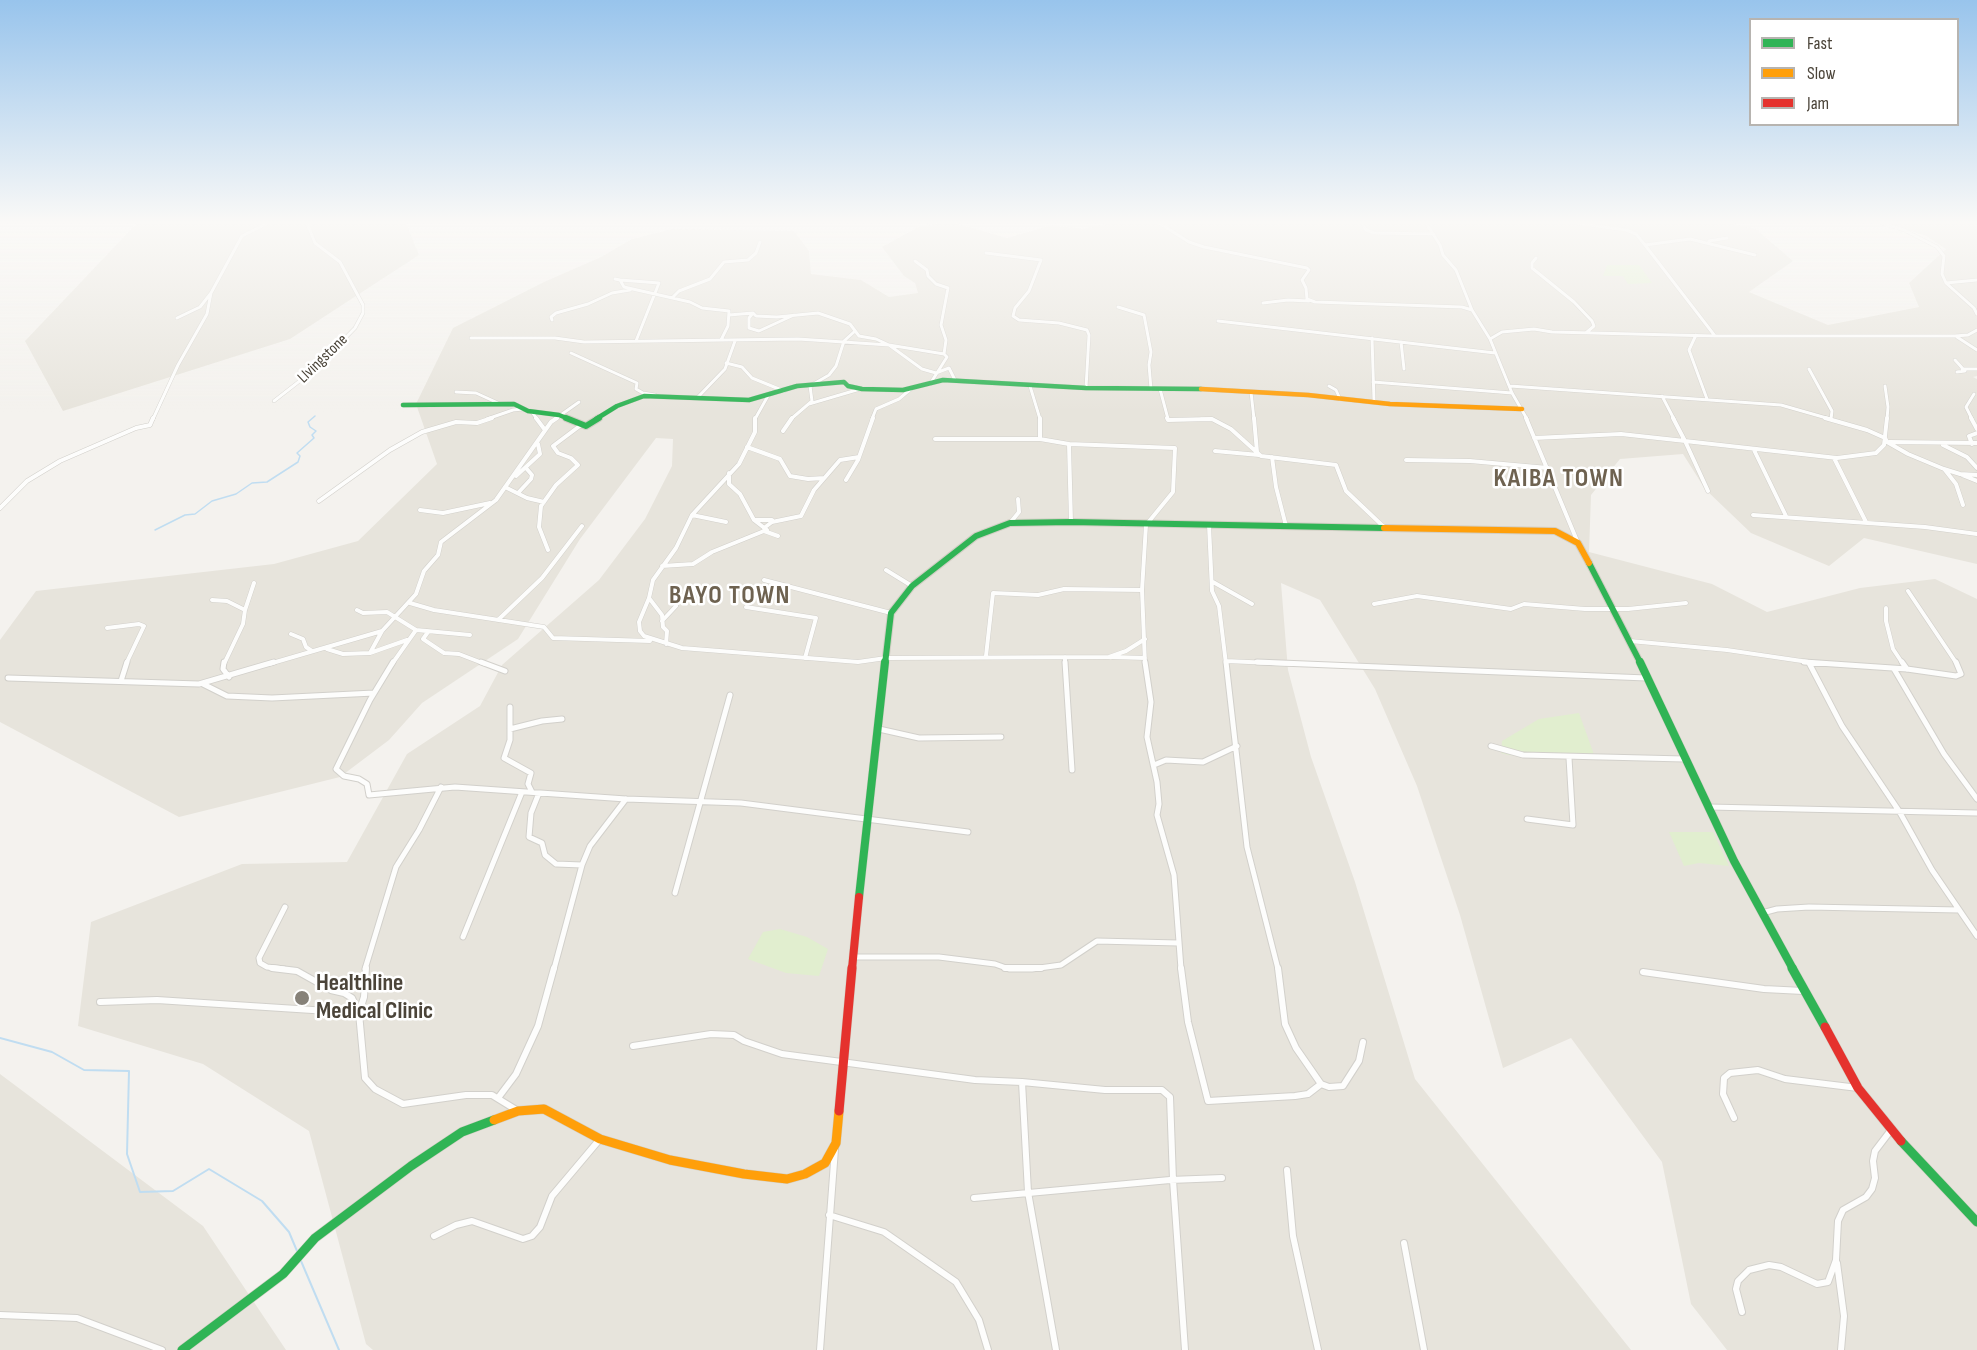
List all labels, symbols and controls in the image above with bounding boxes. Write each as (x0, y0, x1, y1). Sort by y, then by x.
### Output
legend (1749, 18, 1959, 126)
text: Fast (1807, 33, 1832, 54)
text: Slow (1807, 63, 1836, 84)
text: Jam (1807, 93, 1829, 114)
street label: LIvingstone (294, 331, 352, 387)
district label: KAIBA TOWN (1494, 463, 1624, 495)
district label: BAYO TOWN (669, 580, 791, 612)
place label: Healthline Medical Clinic (316, 970, 433, 1026)
marker: Healthline Medical Clinic (293, 989, 311, 1007)

